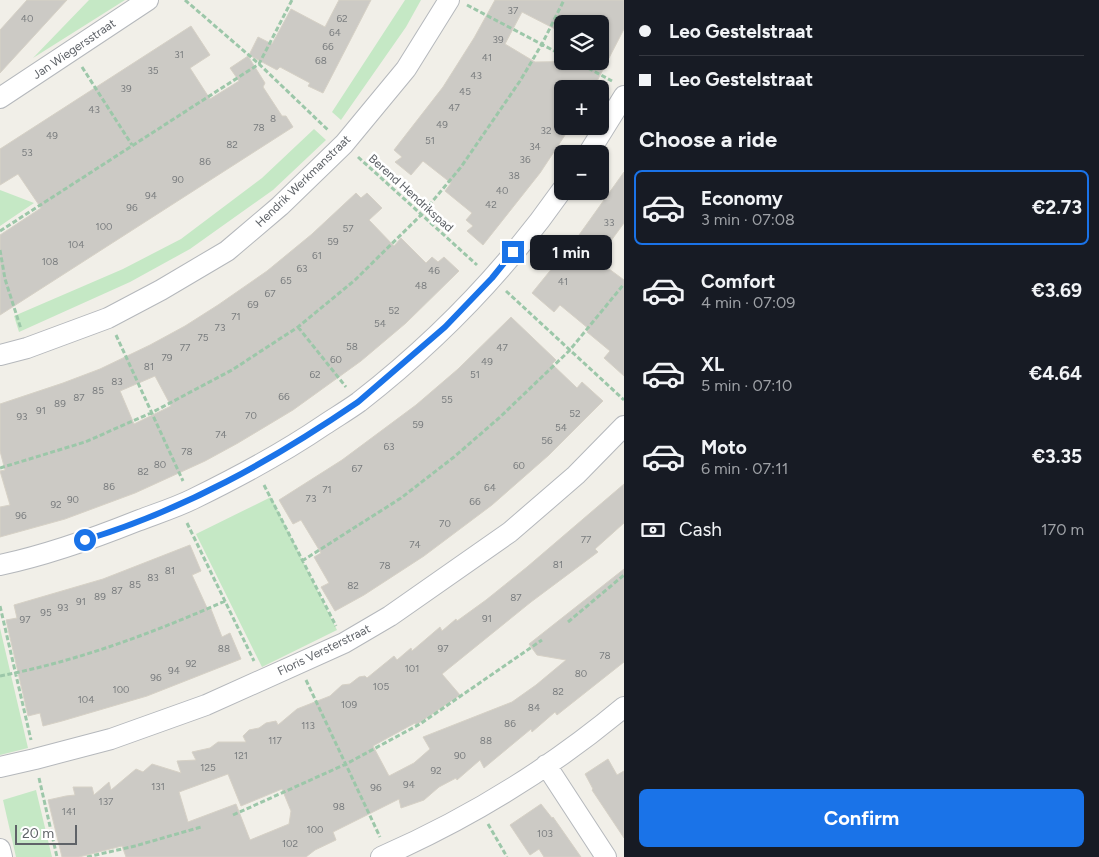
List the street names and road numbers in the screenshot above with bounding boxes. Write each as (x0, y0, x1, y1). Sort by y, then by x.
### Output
street label: Jan Wiegersstraat (30, 16, 119, 82)
street label: Hendrik Werkmanstraat (253, 132, 354, 230)
street label: Berend Hendrikspad (366, 151, 456, 235)
street label: Floris Versterstraat (275, 621, 373, 679)

